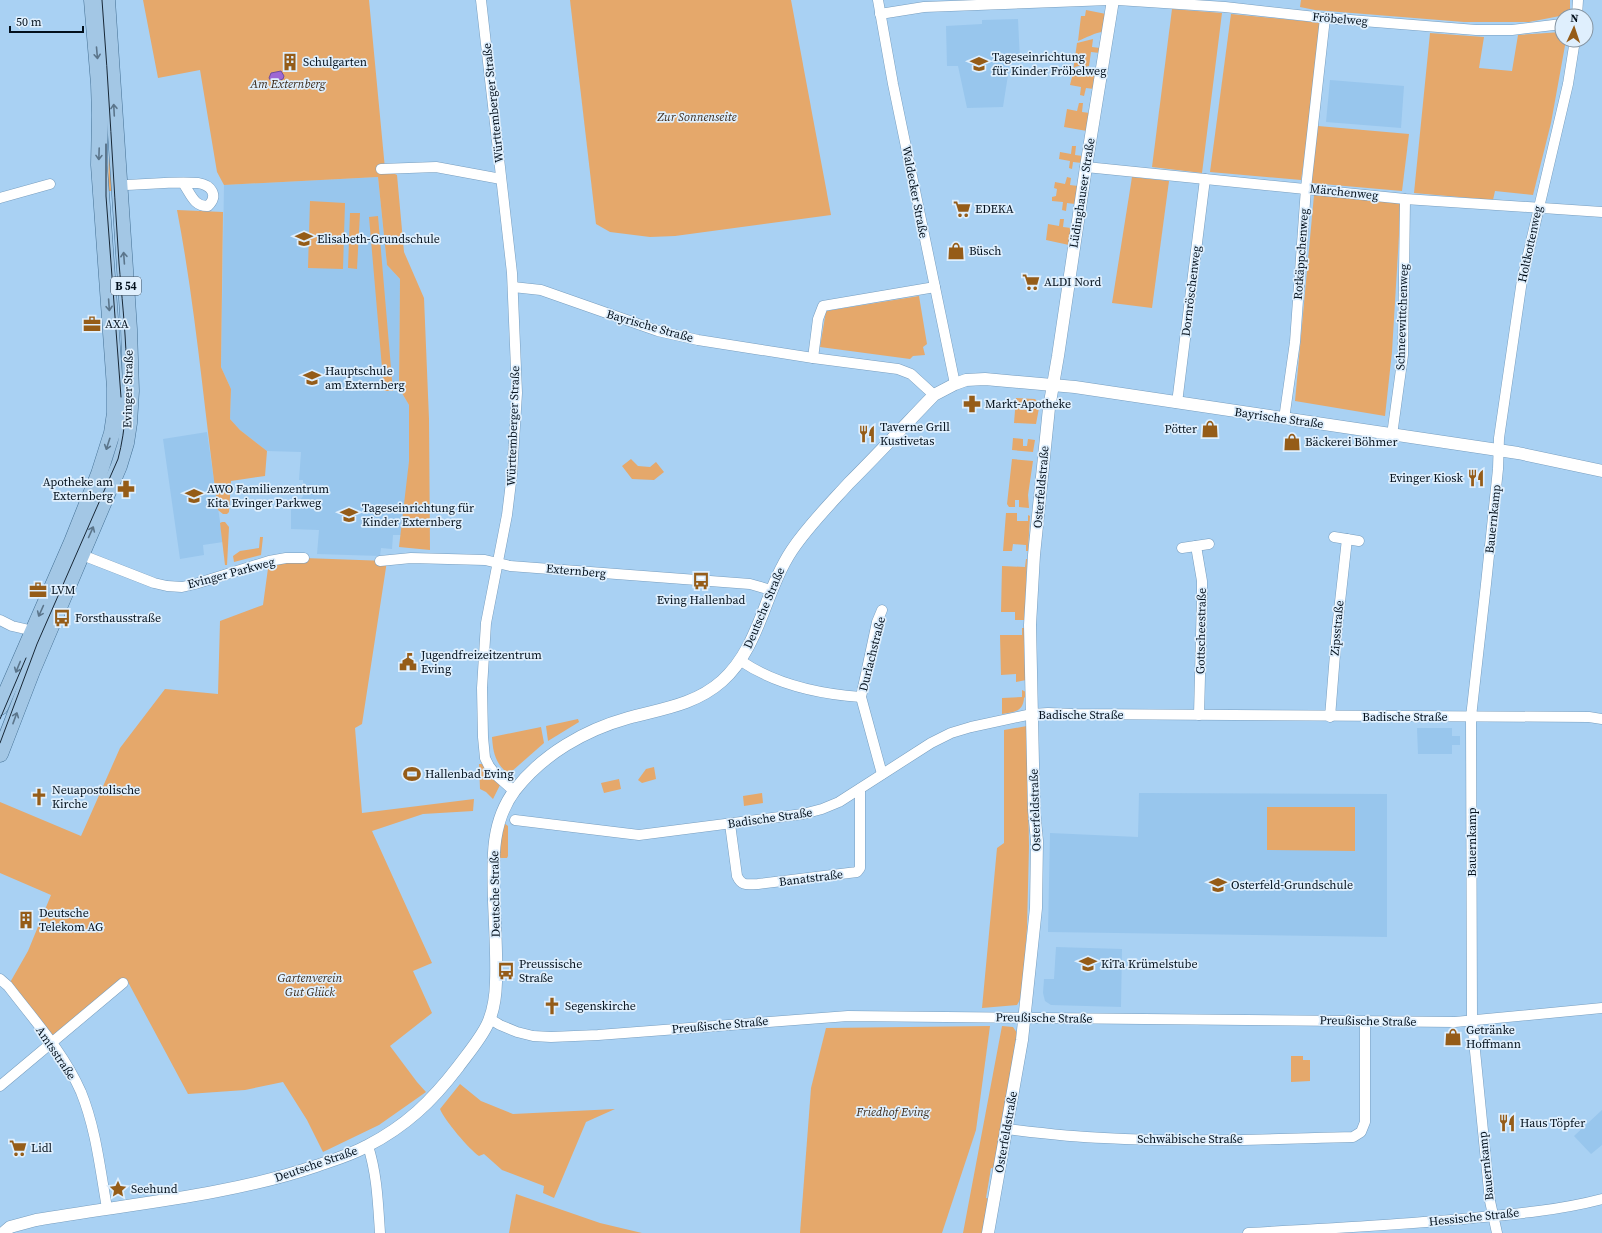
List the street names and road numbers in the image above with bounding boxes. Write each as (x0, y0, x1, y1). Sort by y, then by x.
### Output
street label: Fröbelweg (1312, 9, 1368, 29)
street label: Württemberger Straße (479, 42, 507, 164)
street label: Lüdinghauser Straße (1065, 137, 1099, 249)
street label: Waldecker Straße (898, 145, 932, 239)
street label: Märchenweg (1309, 180, 1379, 204)
street label: Holtkottenweg (1514, 204, 1546, 284)
street label: Rotkäppchenweg (1290, 208, 1312, 300)
street label: Dornröschenweg (1177, 245, 1205, 337)
street label: Schneewittchenweg (1392, 264, 1412, 370)
road number: B 54 (111, 277, 141, 295)
street label: Bayrische Straße (605, 306, 695, 346)
street label: Evinger Straße (119, 350, 137, 428)
street label: Württemberger Straße (503, 366, 523, 486)
street label: Bayrische Straße (1234, 404, 1324, 432)
street label: Osterfeldstraße (1029, 445, 1053, 529)
street label: Bauernkamp (1481, 484, 1505, 554)
street label: Evinger Parkweg (186, 554, 276, 592)
street label: Externberg (545, 560, 607, 582)
street label: Deutsche Straße (740, 565, 788, 651)
street label: Gottscheestraße (1192, 588, 1210, 674)
street label: Zipsstraße (1327, 600, 1347, 656)
street label: Durlachstraße (855, 615, 889, 693)
street label: Badische Straße (1038, 707, 1124, 723)
street label: Badische Straße (1362, 709, 1448, 725)
street label: Osterfeldstraße (1026, 768, 1044, 852)
street label: Badische Straße (727, 804, 813, 832)
street label: Bauernkamp (1464, 807, 1480, 877)
street label: Deutsche Straße (486, 850, 504, 938)
street label: Banatstraße (778, 866, 844, 890)
street label: Preußische Straße (995, 1009, 1093, 1027)
street label: Preußische Straße (1319, 1012, 1417, 1030)
street label: Preußische Straße (671, 1013, 769, 1037)
street label: Amtsstraße (32, 1023, 80, 1083)
street label: Osterfeldstraße (991, 1090, 1021, 1174)
street label: Schwäbische Straße (1137, 1131, 1243, 1147)
street label: Bauernkamp (1474, 1131, 1498, 1201)
street label: Deutsche Straße (272, 1142, 360, 1186)
street label: Hessische Straße (1428, 1204, 1520, 1230)

